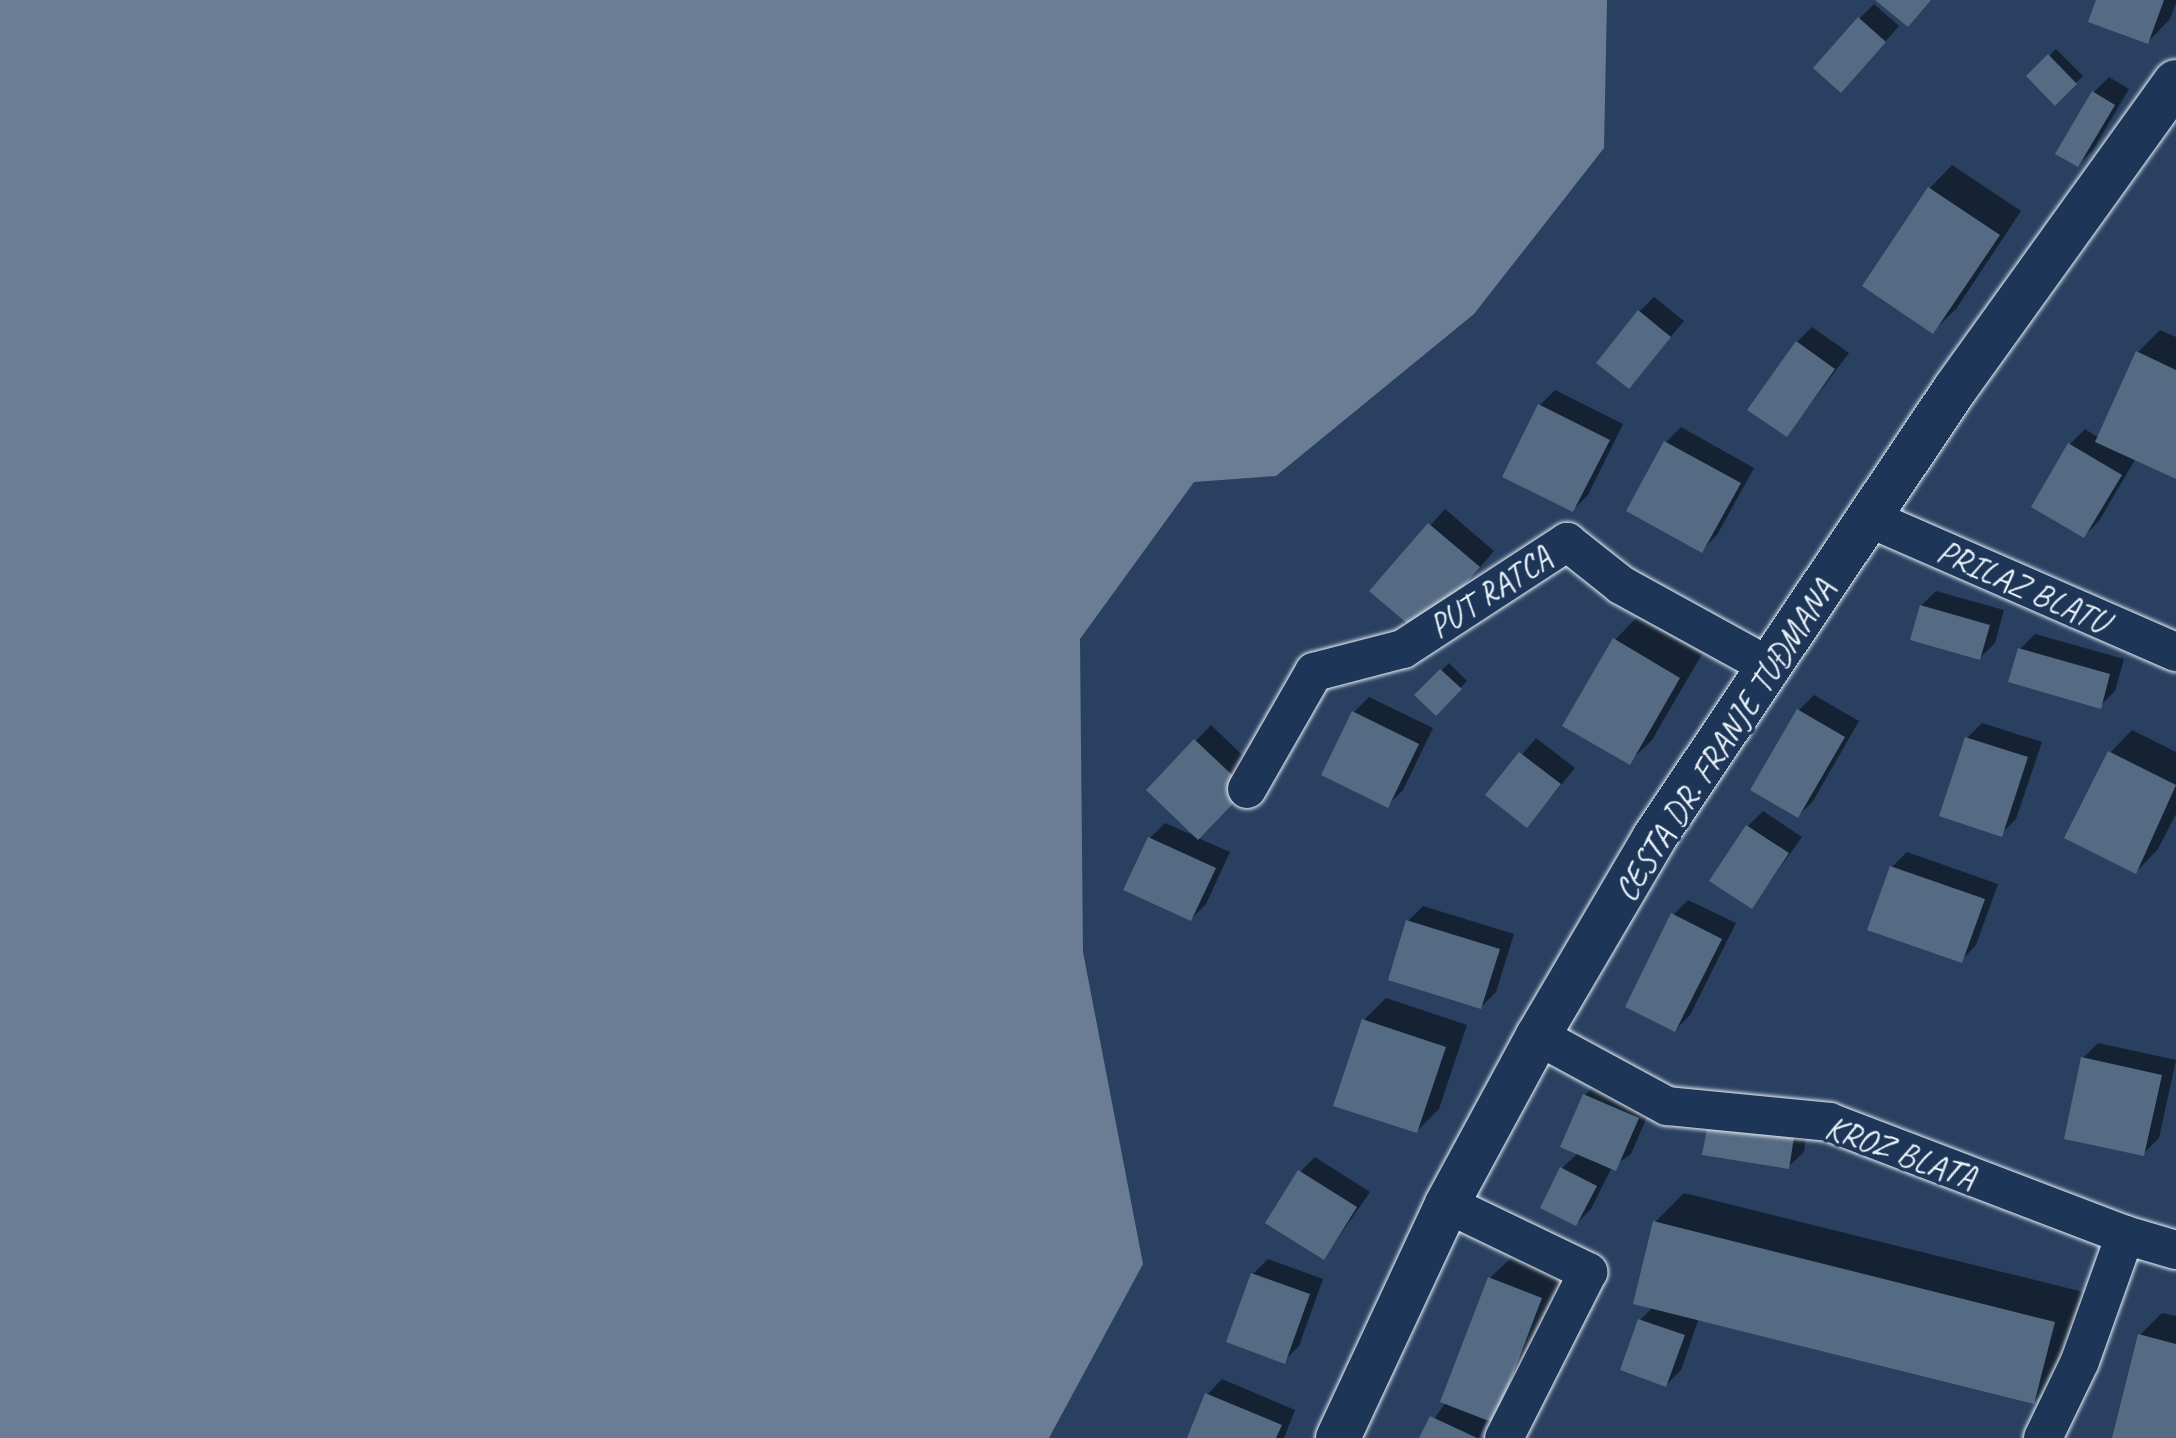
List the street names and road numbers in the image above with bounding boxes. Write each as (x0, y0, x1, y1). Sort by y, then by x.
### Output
street label: PRILAZ BLATU (1930, 530, 2116, 642)
street label: PUT RATCA (1420, 537, 1560, 647)
street label: CESTA DR. FRANJE TUĐMANA (1605, 572, 1843, 908)
street label: KROZ BLATA (1820, 1106, 1982, 1198)

